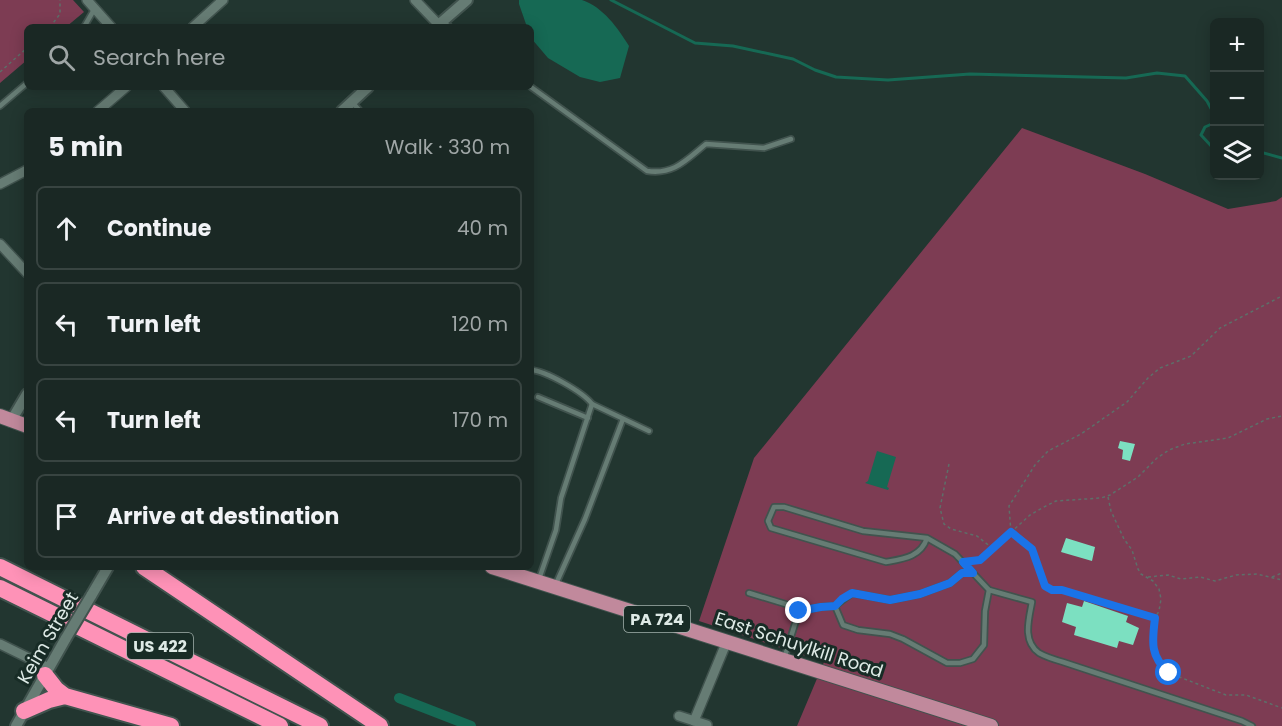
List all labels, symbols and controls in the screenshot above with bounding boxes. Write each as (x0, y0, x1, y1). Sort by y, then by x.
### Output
map controls (1210, 18, 1264, 180)
button: + (1210, 18, 1264, 72)
search box (24, 24, 534, 90)
icon: search (45, 41, 78, 74)
text: Search here (93, 42, 226, 73)
button: − (1210, 72, 1264, 126)
button: layers (1210, 126, 1264, 180)
text: 5 min (48, 129, 123, 165)
text: Walk · 330 m (385, 133, 510, 161)
icon: ahead (50, 212, 83, 245)
text: Continue (107, 213, 211, 244)
text: 40 m (457, 214, 508, 242)
icon: left (50, 308, 83, 341)
text: Turn left (107, 309, 201, 340)
text: 120 m (452, 310, 508, 338)
icon: left (50, 404, 83, 437)
text: Turn left (107, 405, 201, 436)
text: 170 m (452, 406, 508, 434)
icon: arrive (50, 500, 83, 533)
text: Arrive at destination (107, 501, 339, 532)
street label: Keim Street (11, 587, 84, 688)
route end (785, 597, 811, 623)
road number: PA 724 (624, 606, 690, 632)
street label: East Schuylkill Road (712, 606, 886, 684)
road number: US 422 (127, 633, 193, 659)
route start (1155, 659, 1181, 685)

